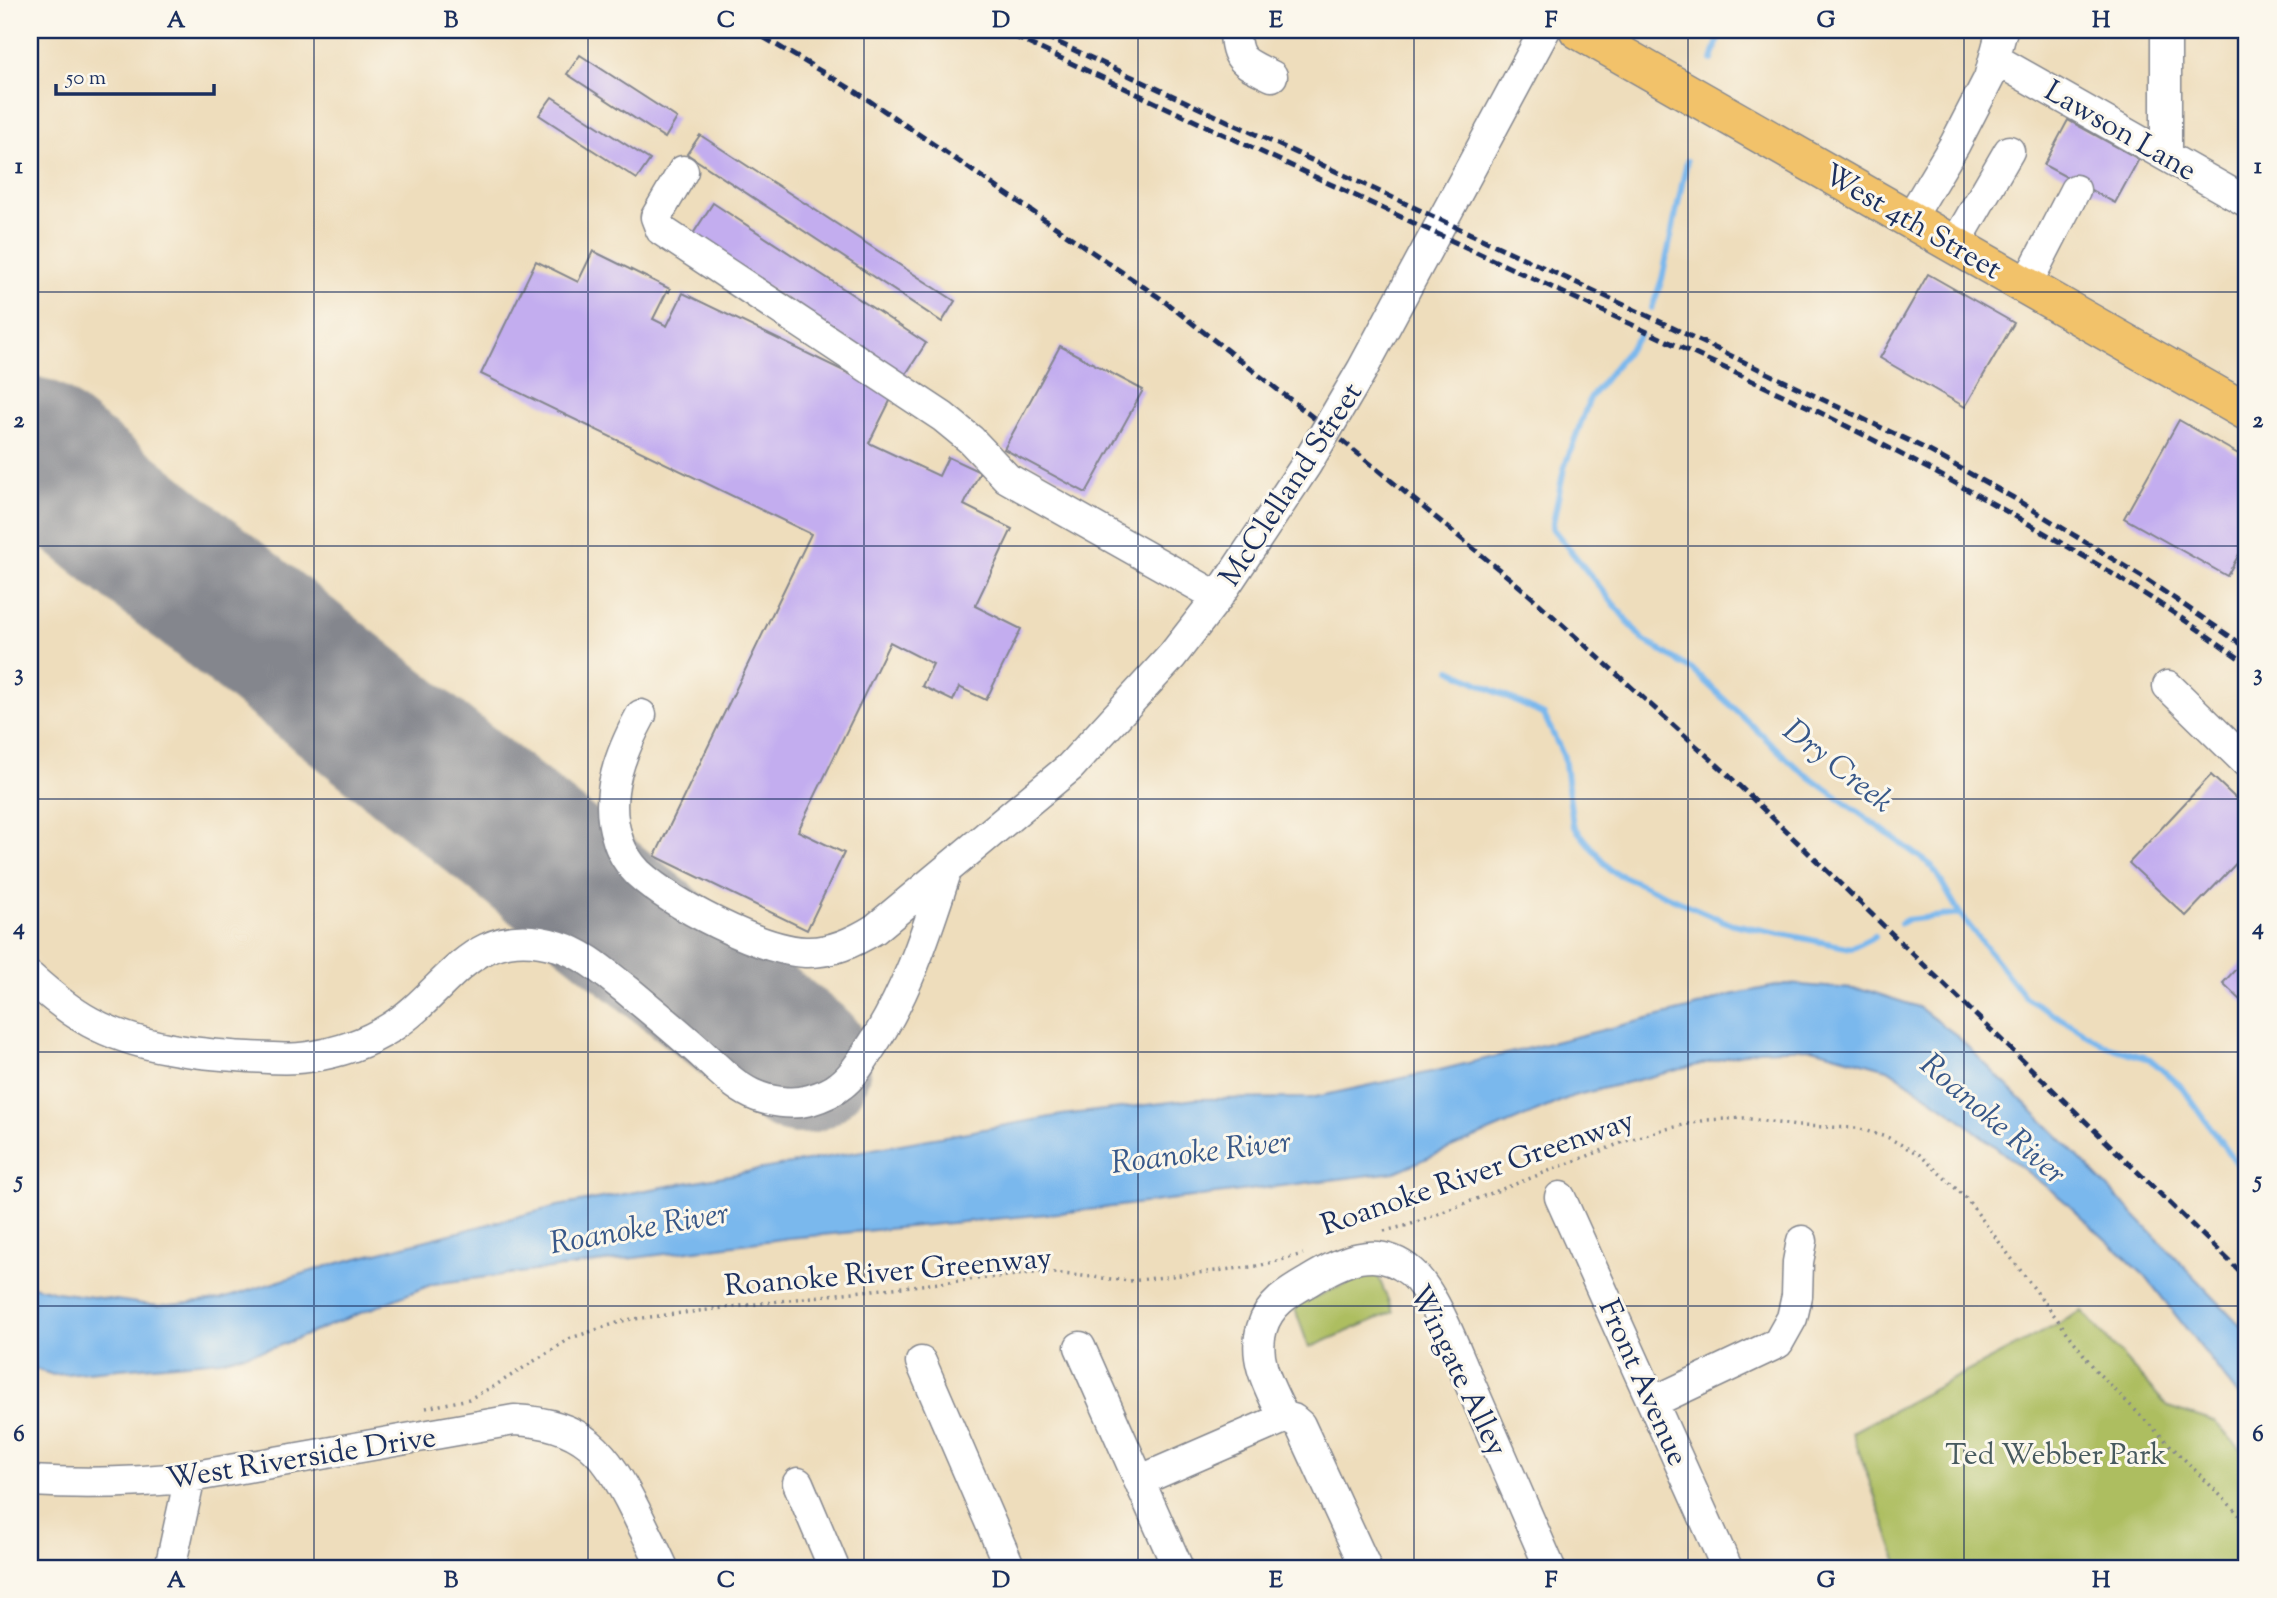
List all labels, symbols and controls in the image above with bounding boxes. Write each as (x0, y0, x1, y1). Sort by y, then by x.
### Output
text: A (167, 5, 186, 38)
text: B (444, 5, 459, 38)
text: C (717, 5, 735, 38)
text: D (992, 5, 1010, 38)
text: E (1269, 5, 1283, 38)
text: F (1545, 5, 1558, 38)
text: G (1817, 5, 1836, 38)
text: H (2092, 5, 2111, 38)
scale bar (56, 52, 214, 96)
text: 50 m (65, 64, 106, 94)
street label: Lawson Lane (2036, 71, 2204, 193)
text: 1 (15, 151, 23, 184)
text: 1 (2254, 151, 2262, 184)
street label: West 4th Street (1815, 155, 2009, 292)
street label: McClelland Street (1210, 375, 1374, 596)
text: 2 (14, 405, 25, 438)
text: 2 (2253, 405, 2264, 438)
text: 3 (14, 658, 24, 691)
text: 3 (2253, 658, 2263, 691)
water label: Dry Creek (1772, 709, 1902, 825)
text: 4 (12, 912, 25, 945)
text: 4 (2251, 912, 2264, 945)
water label: Roanoke River (1909, 1044, 2075, 1197)
street label: Roanoke River Greenway (1316, 1101, 1640, 1248)
water label: Roanoke River (1109, 1120, 1294, 1188)
text: 5 (13, 1165, 23, 1198)
text: 5 (2252, 1165, 2262, 1198)
water label: Roanoke River (546, 1192, 733, 1268)
street label: Roanoke River Greenway (723, 1238, 1054, 1309)
street label: Wingate Alley (1397, 1278, 1517, 1464)
street label: Front Avenue (1586, 1293, 1698, 1473)
street label: West Riverside Drive (164, 1417, 439, 1502)
text: 6 (13, 1419, 25, 1452)
text: 6 (2252, 1419, 2264, 1452)
park label: Ted Webber Park (1945, 1435, 2167, 1478)
text: A (167, 1565, 186, 1598)
text: B (444, 1565, 459, 1598)
text: C (717, 1565, 735, 1598)
text: D (992, 1565, 1010, 1598)
text: E (1269, 1565, 1283, 1598)
text: F (1545, 1565, 1558, 1598)
text: G (1817, 1565, 1836, 1598)
text: H (2092, 1565, 2111, 1598)

